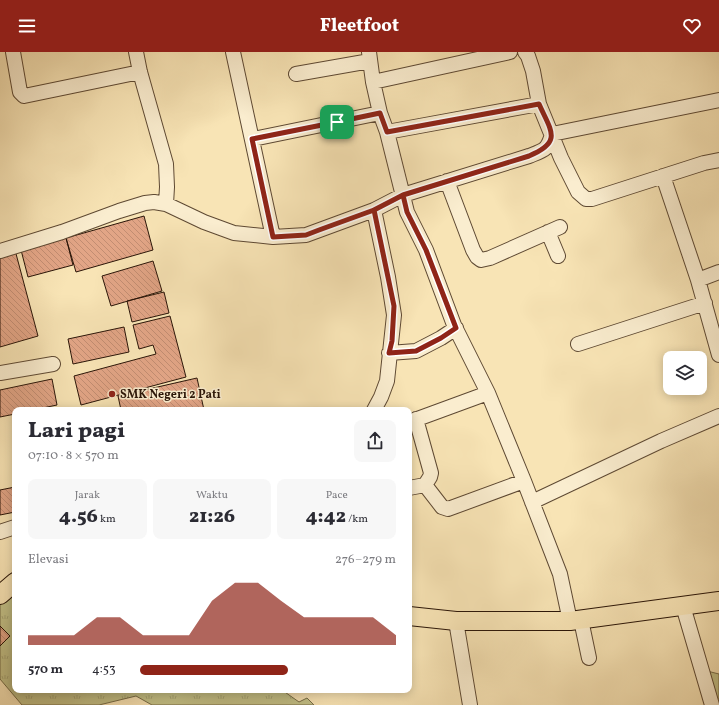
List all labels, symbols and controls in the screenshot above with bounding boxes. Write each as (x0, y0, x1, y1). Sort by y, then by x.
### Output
text: Fleetfoot (320, 14, 399, 39)
icon: menu (16, 15, 38, 37)
icon: heart (681, 15, 703, 37)
pin (320, 105, 354, 139)
icon: arrive (326, 111, 348, 133)
map controls (663, 351, 707, 395)
button: layers (663, 351, 707, 395)
place label: SMK Negeri 2 Pati (120, 387, 221, 403)
marker: SMK Negeri 2 Pati (107, 389, 117, 399)
text: Lari pagi (28, 416, 125, 447)
button: share (354, 420, 396, 462)
text: 07:10 · 8 × 570 m (28, 447, 119, 465)
text: Jarak (75, 488, 100, 503)
text: Waktu (196, 488, 228, 503)
text: Pace (326, 488, 348, 503)
text: 4.56 (59, 503, 98, 531)
text: 21:26 (189, 503, 235, 531)
text: 4:42 (305, 503, 346, 531)
text: km (98, 512, 116, 527)
text: /km (346, 512, 368, 527)
text: Elevasi (28, 551, 69, 569)
text: 276–279 m (335, 551, 396, 569)
text: 570 m (28, 661, 63, 679)
text: 4:53 (92, 661, 116, 679)

